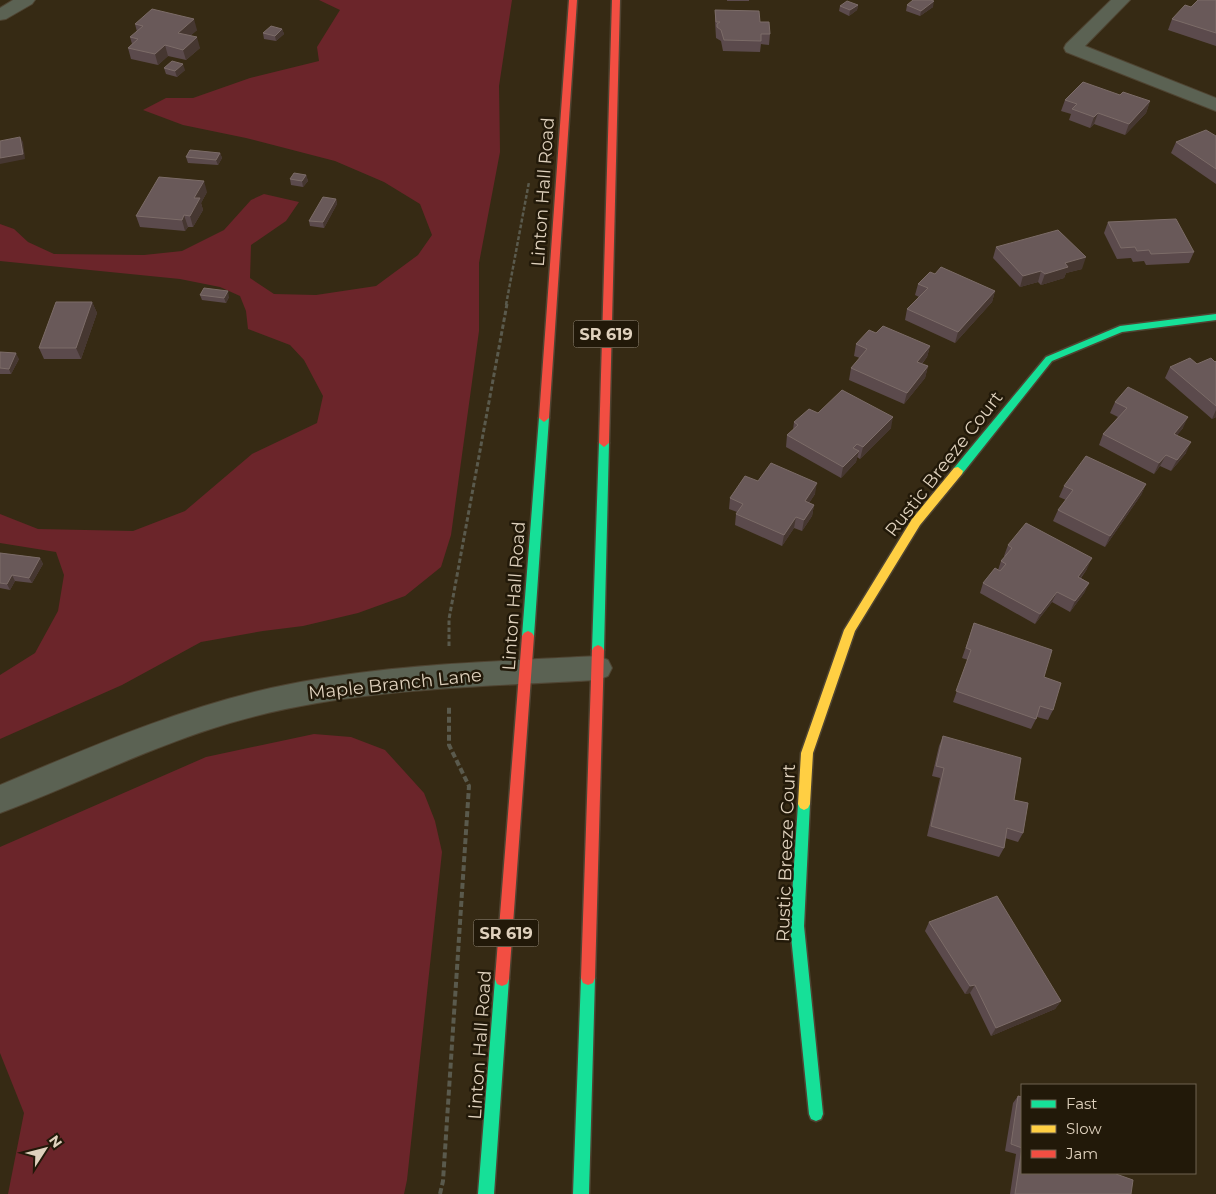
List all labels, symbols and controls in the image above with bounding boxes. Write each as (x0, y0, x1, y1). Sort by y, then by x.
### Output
street label: Linton Hall Road (527, 117, 559, 267)
road number: SR 619 (574, 320, 638, 348)
street label: Rustic Breeze Court (880, 387, 1008, 541)
street label: Linton Hall Road (498, 521, 530, 671)
street label: Maple Branch Lane (307, 664, 483, 704)
street label: Rustic Breeze Court (772, 764, 800, 942)
road number: SR 619 (474, 920, 538, 946)
street label: Linton Hall Road (464, 970, 496, 1120)
legend (1021, 1084, 1196, 1174)
text: Fast (1066, 1094, 1097, 1113)
text: Slow (1066, 1119, 1102, 1138)
north arrow (20, 1124, 70, 1174)
text: N (45, 1131, 66, 1151)
text: Jam (1065, 1144, 1098, 1163)

